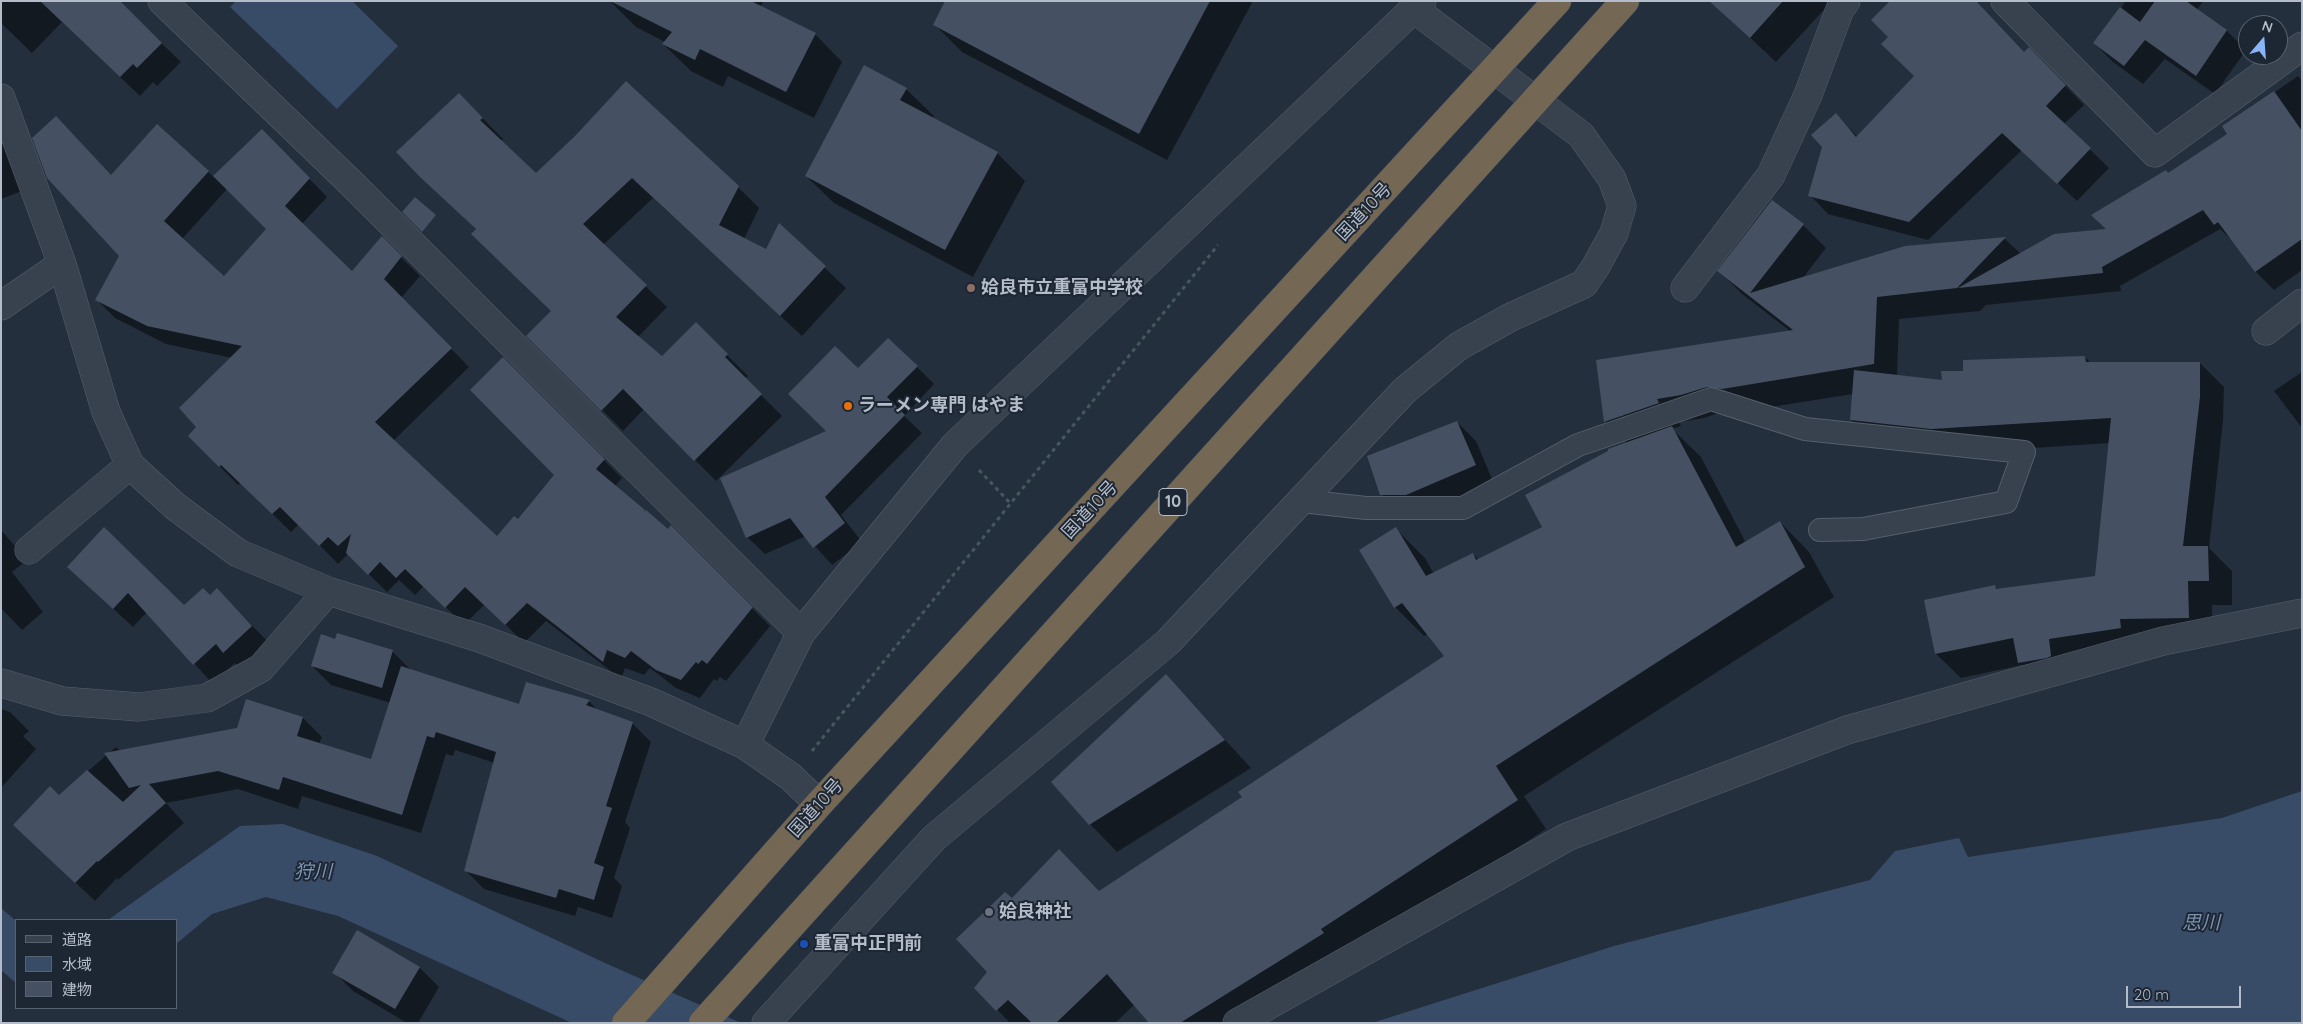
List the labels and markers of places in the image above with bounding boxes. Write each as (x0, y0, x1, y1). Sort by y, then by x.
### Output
place label: 姶良市立重富中学校 (981, 277, 1143, 299)
marker: 姶良市立重富中学校 (965, 282, 977, 294)
place label: ラーメン専門 はやま (858, 395, 1025, 417)
marker: ラーメン専門 はやま (842, 400, 854, 412)
place label: 姶良神社 (999, 901, 1071, 923)
marker: 姶良神社 (983, 906, 995, 918)
place label: 重富中正門前 (814, 933, 922, 955)
marker: 重富中正門前 (798, 938, 810, 950)

